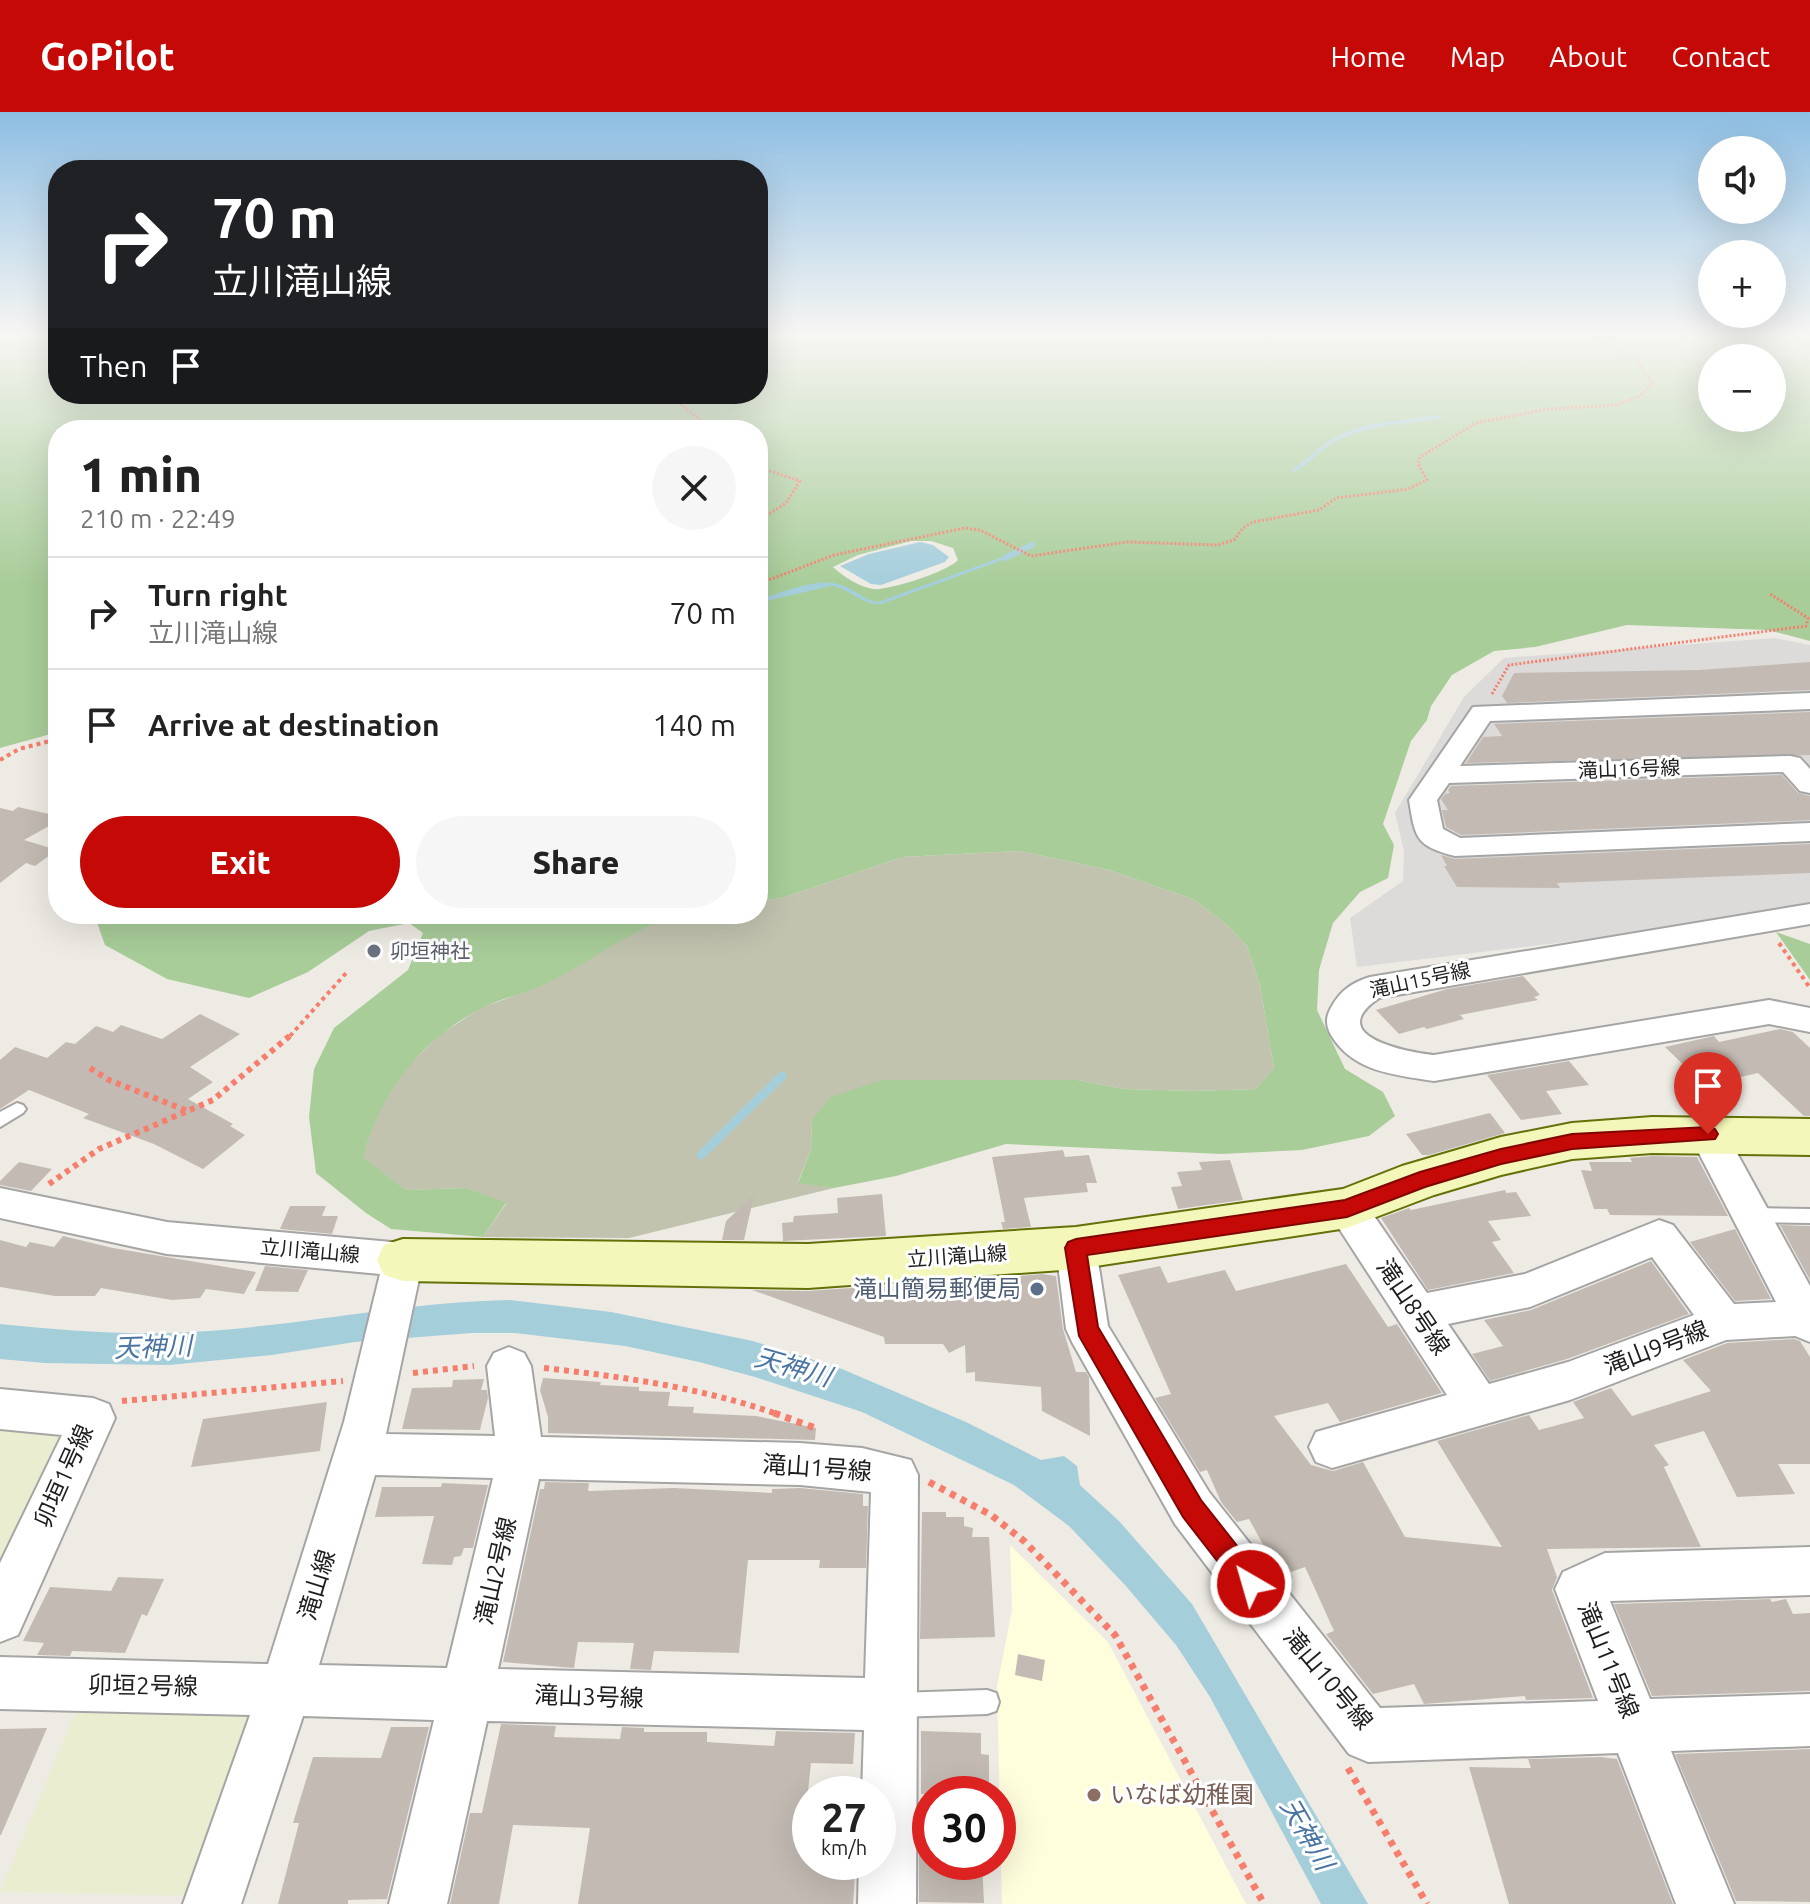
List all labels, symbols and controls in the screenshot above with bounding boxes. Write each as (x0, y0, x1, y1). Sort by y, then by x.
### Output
text: GoPilot (40, 35, 175, 77)
text: Home (1331, 41, 1406, 72)
text: Map (1450, 41, 1505, 72)
text: About (1549, 41, 1627, 72)
text: Contact (1671, 41, 1770, 72)
map controls (1698, 136, 1786, 432)
button: sound (1698, 136, 1786, 224)
text: 70 m (212, 186, 337, 249)
icon: right (80, 192, 184, 296)
button: + (1698, 240, 1786, 328)
text: 立川滝山線 (212, 260, 392, 301)
icon: arrive (164, 344, 208, 388)
button: − (1698, 344, 1786, 432)
text: Then (80, 349, 148, 383)
button: close (652, 446, 736, 530)
text: 1 min (80, 447, 202, 501)
text: 210 m · 22:49 (80, 504, 236, 533)
text: Turn right (148, 578, 288, 612)
icon: right (80, 591, 124, 635)
text: 70 m (669, 596, 736, 630)
text: 立川滝山線 (148, 618, 278, 647)
icon: arrive (80, 703, 124, 747)
text: Arrive at destination (148, 708, 440, 742)
text: 140 m (652, 708, 736, 742)
street label: 滝山16号線 (1577, 755, 1681, 782)
button: Exit (80, 816, 400, 908)
button: Share (416, 816, 736, 908)
place label: 卯垣神社 (390, 939, 470, 962)
marker: 卯垣神社 (365, 942, 383, 960)
street label: 滝山15号線 (1367, 958, 1472, 1001)
pin (1674, 1052, 1742, 1134)
icon: arrive (1686, 1064, 1730, 1108)
street label: 立川滝山線 (259, 1235, 361, 1266)
street label: 立川滝山線 (906, 1241, 1008, 1270)
street label: 滝山8号線 (1372, 1254, 1455, 1360)
place label: 滝山簡易郵便局 (853, 1275, 1021, 1302)
marker: 滝山簡易郵便局 (1028, 1280, 1046, 1298)
street label: 滝山9号線 (1600, 1315, 1712, 1380)
water label: 天神川 (113, 1331, 195, 1362)
water label: 天神川 (752, 1342, 838, 1392)
street label: 卯垣1号線 (29, 1420, 98, 1531)
street label: 滝山1号線 (761, 1450, 873, 1485)
street label: 滝山2号線 (470, 1514, 521, 1627)
position arrow (1209, 1542, 1293, 1626)
street label: 滝山線 (293, 1546, 340, 1623)
street label: 滝山11号線 (1573, 1598, 1644, 1722)
street label: 滝山10号線 (1278, 1623, 1378, 1734)
street label: 卯垣2号線 (88, 1671, 198, 1700)
street label: 滝山3号線 (534, 1681, 644, 1712)
speed limit sign: 30 (912, 1776, 1016, 1880)
place label: いなば幼稚園 (1110, 1781, 1254, 1808)
marker: いなば幼稚園 (1085, 1786, 1103, 1804)
water label: 天神川 (1275, 1793, 1341, 1877)
text: 27 (821, 1795, 867, 1840)
text: km/h (821, 1836, 867, 1859)

